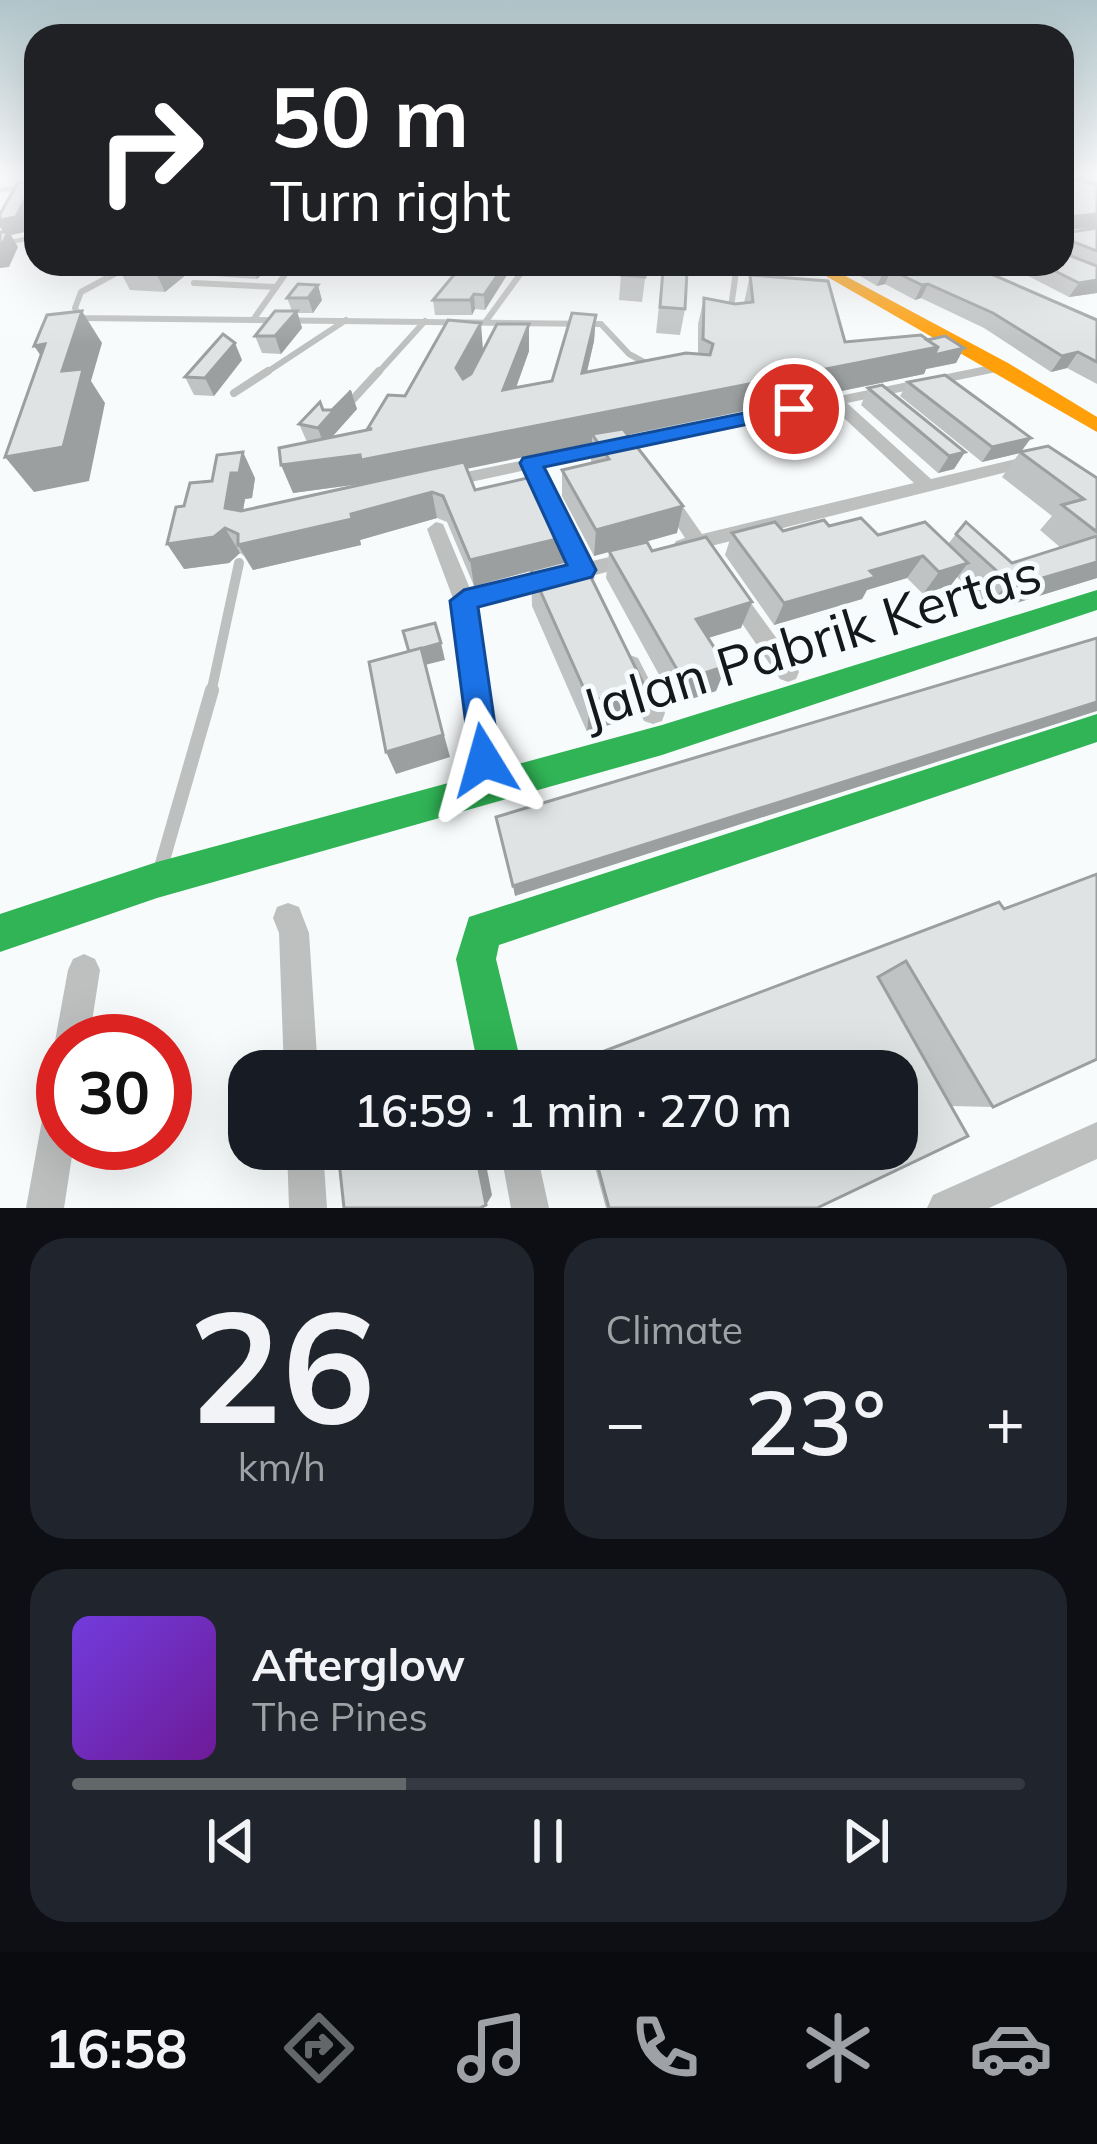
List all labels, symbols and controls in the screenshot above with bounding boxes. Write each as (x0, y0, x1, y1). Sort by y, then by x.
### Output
text: 50 m (270, 63, 469, 168)
icon: right (72, 72, 228, 228)
text: Turn right (270, 167, 511, 235)
pin (743, 358, 845, 460)
icon: arrive (761, 376, 827, 442)
street label: Jalan Pabrik Kertas (573, 538, 1049, 742)
position arrow (421, 697, 547, 823)
speed limit sign: 30 (36, 1014, 192, 1170)
text: 16:59 · 1 min · 270 m (354, 1082, 792, 1138)
text: 26 (188, 1266, 375, 1462)
text: Climate (606, 1305, 743, 1354)
text: 23° (744, 1365, 886, 1478)
text: − (606, 1380, 645, 1463)
text: + (985, 1380, 1025, 1463)
text: km/h (238, 1442, 326, 1491)
text: Afterglow (252, 1636, 465, 1692)
text: The Pines (252, 1692, 428, 1741)
icon: previous (198, 1808, 264, 1874)
icon: pause (515, 1808, 581, 1874)
icon: next (833, 1808, 899, 1874)
icon: directions (277, 2006, 361, 2090)
icon: music (450, 2006, 534, 2090)
icon: phone (623, 2006, 707, 2090)
icon: climate (796, 2006, 880, 2090)
icon: car (969, 2006, 1053, 2090)
text: 16:58 (45, 2014, 188, 2082)

